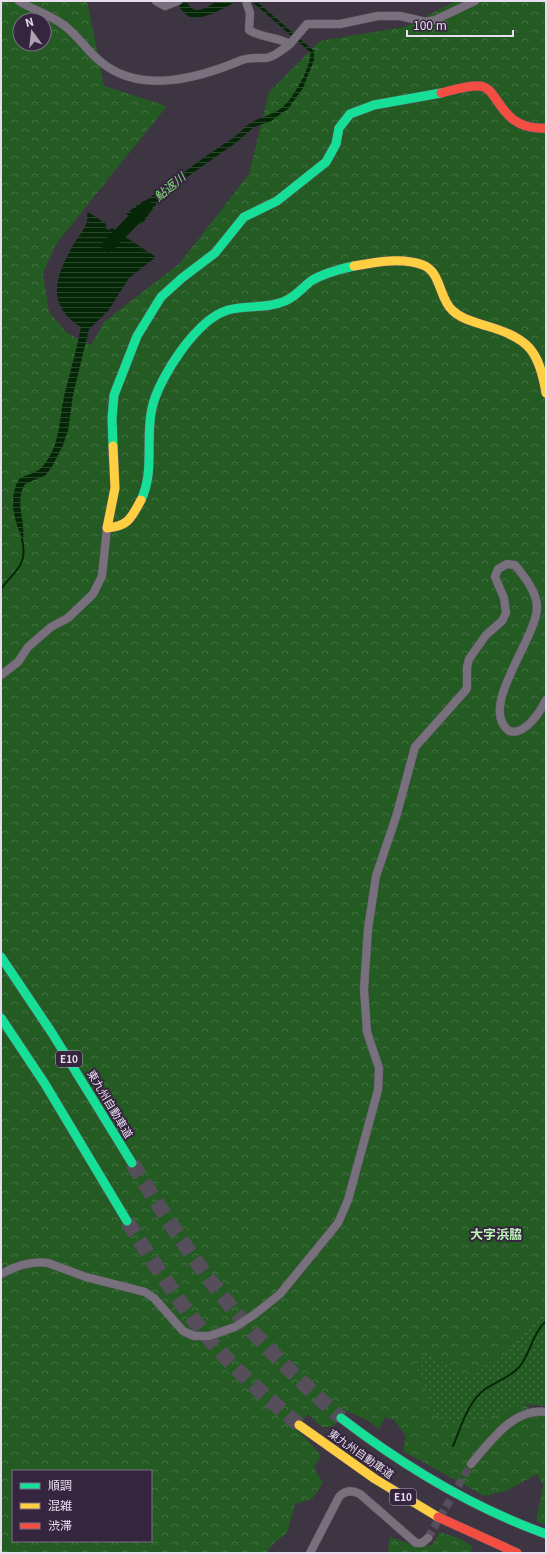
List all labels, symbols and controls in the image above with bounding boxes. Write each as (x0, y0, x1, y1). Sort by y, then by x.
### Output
north arrow (12, 12, 52, 52)
scale bar (407, 12, 513, 38)
text: N (23, 13, 35, 30)
text: 100 m (413, 16, 447, 33)
water label: 鮎返川 (150, 166, 190, 204)
road number: E10 (56, 1051, 82, 1067)
street label: 東九州自動車道 (84, 1066, 138, 1141)
district label: 大字浜脇 (470, 1224, 522, 1243)
street label: 東九州自動車道 (325, 1425, 398, 1482)
legend (12, 1470, 152, 1542)
text: 順調 (48, 1476, 72, 1493)
road number: E10 (390, 1489, 416, 1505)
text: 混雑 (48, 1496, 72, 1513)
text: 渋滞 (48, 1516, 72, 1533)

